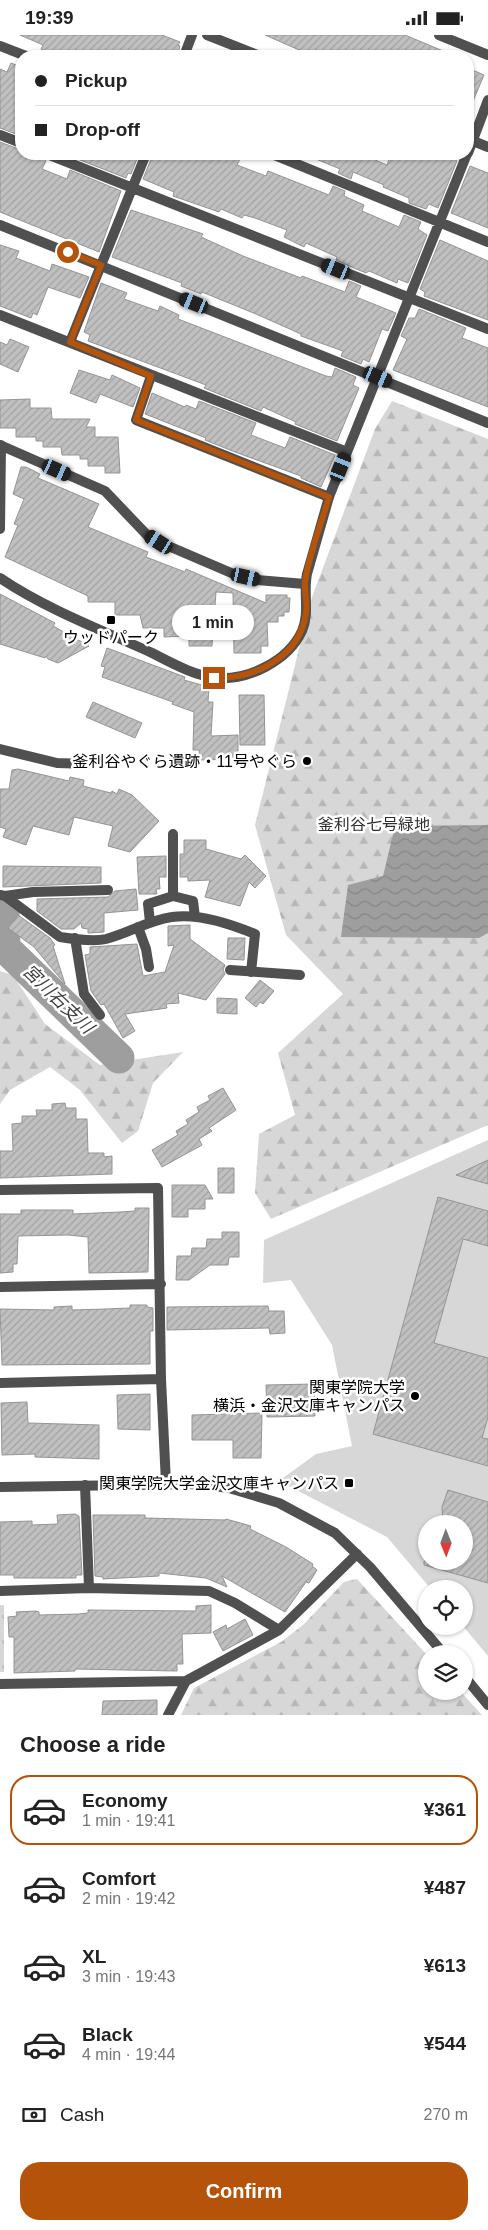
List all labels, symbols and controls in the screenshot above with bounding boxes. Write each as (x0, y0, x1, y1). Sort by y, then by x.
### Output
text: 19:39 (25, 7, 74, 28)
text: Pickup (65, 70, 127, 91)
text: Drop-off (65, 119, 140, 140)
route start (57, 241, 79, 263)
car (319, 256, 352, 282)
car (177, 290, 210, 316)
car (361, 364, 394, 390)
car (328, 450, 353, 484)
car (40, 457, 73, 483)
car (142, 528, 175, 556)
car (229, 566, 262, 588)
callout: 1 min (173, 605, 255, 641)
marker: ウッドパーク (105, 614, 117, 626)
text: 1 min (192, 614, 234, 631)
place label: ウッドパーク (63, 629, 159, 646)
route end (203, 667, 225, 689)
place label: 釜利谷やぐら遺跡・11号やぐら (72, 753, 297, 770)
marker: 釜利谷やぐら遺跡・11号やぐら (301, 755, 313, 767)
park label: 釜利谷七号緑地 (318, 816, 430, 833)
water label: 宮川右支川 (19, 961, 99, 1039)
place label: 関東学院大学 横浜・金沢文庫キャンパス (213, 1379, 405, 1414)
marker: 関東学院大学 横浜・金沢文庫キャンパス (409, 1390, 421, 1402)
place label: 関東学院大学金沢文庫キャンパス (99, 1475, 339, 1492)
marker: 関東学院大学金沢文庫キャンパス (343, 1477, 355, 1489)
north arrow (418, 1515, 472, 1570)
map controls (418, 1515, 473, 1700)
button: locate (418, 1580, 473, 1635)
button: layers (418, 1645, 473, 1700)
text: Choose a ride (20, 1732, 165, 1757)
icon: car (22, 1788, 67, 1833)
text: Economy (82, 1790, 168, 1811)
text: ¥361 (424, 1799, 466, 1820)
text: 1 min · 19:41 (82, 1812, 175, 1829)
icon: car (22, 1866, 67, 1911)
text: Comfort (82, 1868, 156, 1889)
text: ¥487 (424, 1877, 466, 1898)
text: 2 min · 19:42 (82, 1890, 175, 1907)
icon: car (22, 1944, 67, 1989)
text: XL (82, 1946, 106, 1967)
text: ¥613 (424, 1955, 466, 1976)
text: 3 min · 19:43 (82, 1968, 175, 1985)
icon: car (22, 2022, 67, 2067)
text: Black (82, 2024, 133, 2045)
text: ¥544 (424, 2033, 466, 2054)
text: 4 min · 19:44 (82, 2046, 175, 2063)
icon: cash (20, 2101, 48, 2129)
text: Cash (60, 2104, 104, 2125)
text: 270 m (424, 2106, 468, 2123)
button: Confirm (20, 2162, 468, 2220)

